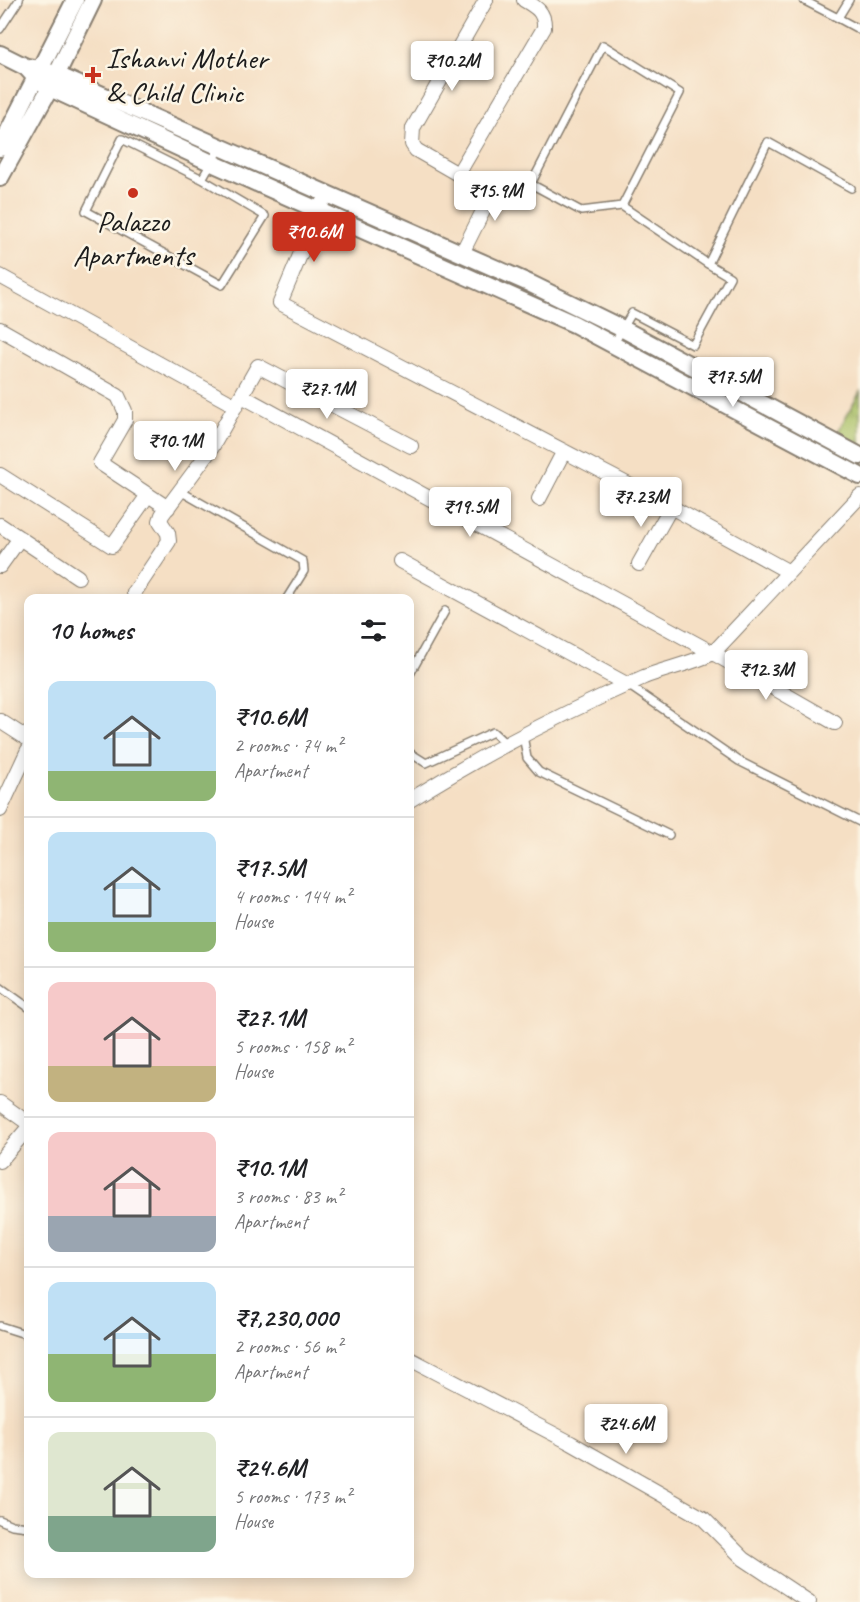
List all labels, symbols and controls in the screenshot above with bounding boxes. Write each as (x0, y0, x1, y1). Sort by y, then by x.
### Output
place label: Ishanvi Mother & Child Clinic (106, 39, 270, 111)
pin: ₹10.2M (403, 41, 501, 92)
text: ₹10.2M (425, 48, 479, 73)
marker: Ishanvi Mother & Child Clinic (84, 66, 102, 84)
pin: ₹15.9M (446, 171, 544, 222)
text: ₹15.9M (468, 178, 522, 203)
marker: Palazzo Apartments (126, 186, 140, 200)
place label: Palazzo Apartments (73, 202, 196, 274)
pin: ₹10.6M (265, 212, 363, 263)
text: ₹10.6M (287, 219, 341, 244)
pin: ₹17.5M (684, 357, 782, 408)
text: ₹17.5M (706, 364, 760, 389)
pin: ₹27.1M (278, 369, 376, 420)
text: ₹27.1M (300, 376, 354, 401)
pin: ₹10.1M (126, 421, 224, 472)
text: ₹10.1M (148, 428, 202, 453)
pin: ₹7.23M (592, 477, 690, 528)
text: ₹7.23M (614, 484, 668, 509)
pin: ₹19.5M (421, 487, 519, 538)
text: ₹19.5M (443, 494, 497, 519)
text: 10 homes (48, 614, 133, 647)
icon: filters (357, 614, 390, 647)
pin: ₹12.3M (717, 650, 815, 701)
text: ₹12.3M (739, 657, 793, 682)
text: ₹10.6M (234, 700, 305, 733)
icon: home (96, 705, 168, 777)
text: 2 rooms · 74 m² (234, 733, 342, 758)
text: Apartment (234, 758, 307, 783)
text: ₹17.5M (234, 851, 304, 884)
icon: home (96, 856, 168, 928)
text: 4 rooms · 144 m² (234, 884, 351, 909)
text: House (234, 909, 273, 934)
text: ₹27.1M (234, 1001, 305, 1034)
icon: home (96, 1006, 168, 1078)
text: 5 rooms · 158 m² (234, 1034, 351, 1059)
text: House (234, 1059, 273, 1084)
text: ₹10.1M (234, 1151, 305, 1184)
icon: home (96, 1156, 168, 1228)
text: 3 rooms · 83 m² (234, 1184, 342, 1209)
text: Apartment (234, 1209, 307, 1234)
text: ₹7,230,000 (234, 1301, 338, 1334)
icon: home (96, 1306, 168, 1378)
text: 2 rooms · 56 m² (234, 1334, 342, 1359)
text: Apartment (234, 1359, 307, 1384)
pin: ₹24.6M (577, 1404, 675, 1455)
text: ₹24.6M (599, 1411, 653, 1436)
text: ₹24.6M (234, 1451, 305, 1484)
icon: home (96, 1456, 168, 1528)
text: 5 rooms · 173 m² (234, 1484, 351, 1509)
text: House (234, 1509, 273, 1534)

